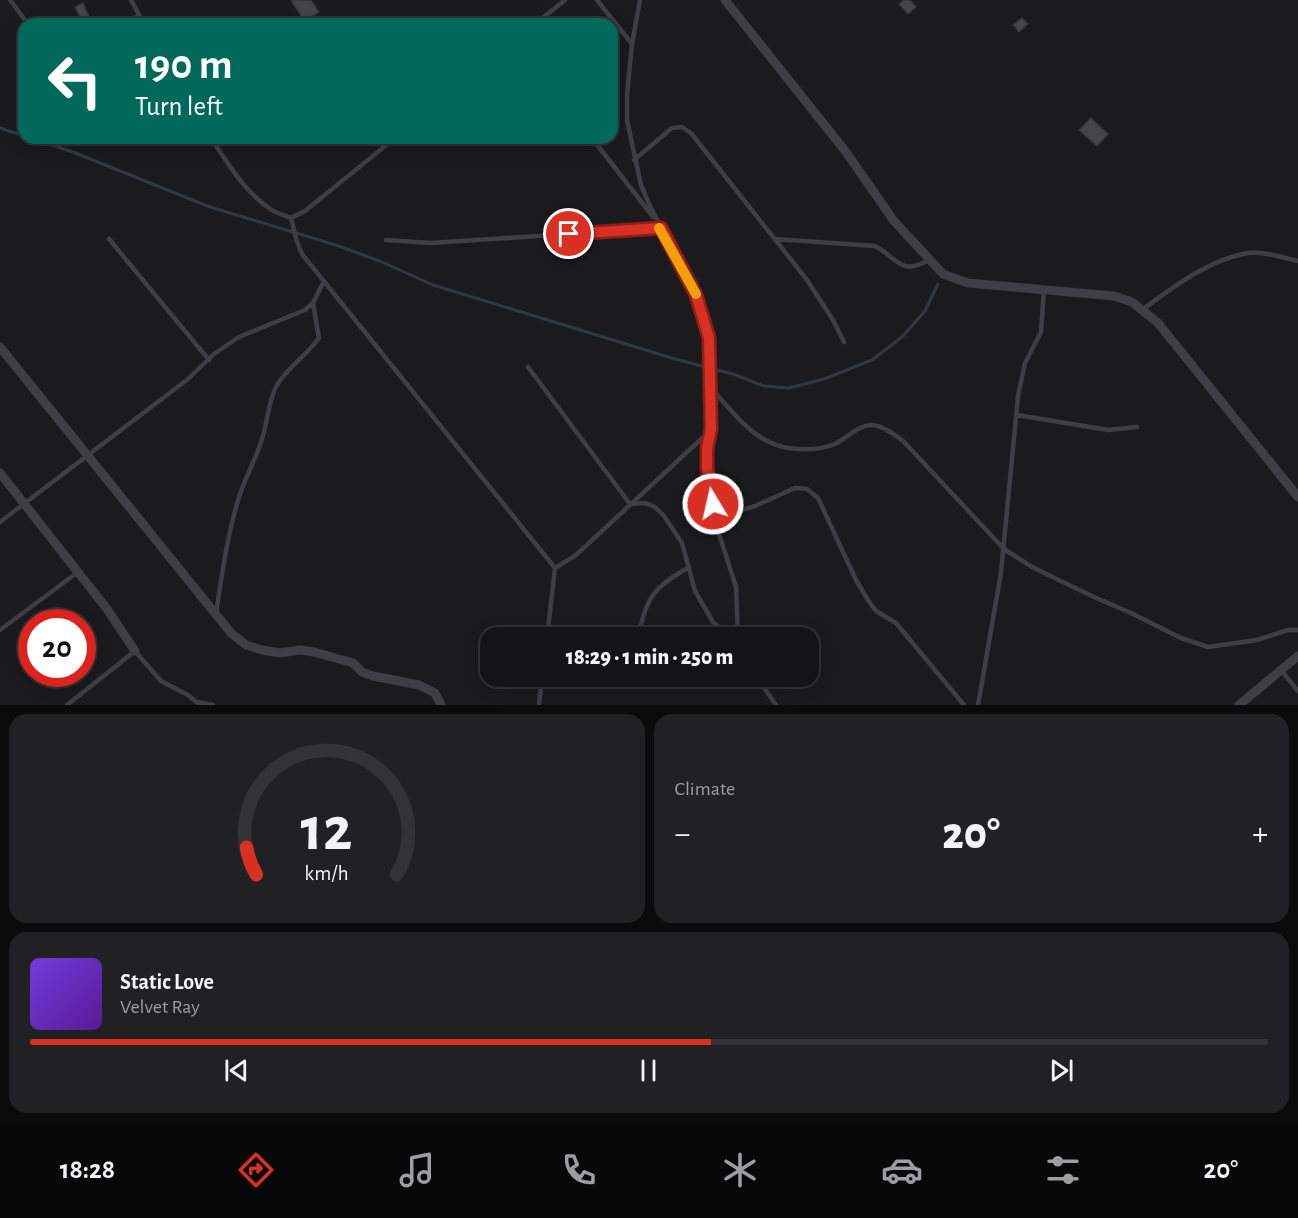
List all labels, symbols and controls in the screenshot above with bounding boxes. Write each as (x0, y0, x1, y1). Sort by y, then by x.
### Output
icon: left (36, 42, 114, 120)
text: 190 m (135, 44, 233, 86)
text: Turn left (135, 93, 223, 120)
pin (543, 208, 594, 259)
icon: arrive (552, 217, 585, 250)
position arrow (681, 472, 745, 536)
speed limit sign: 20 (18, 609, 96, 687)
text: 18:29 · 1 min · 250 m (566, 646, 733, 668)
text: Climate (675, 779, 735, 799)
text: 12 (301, 799, 353, 861)
text: 20° (942, 812, 1000, 857)
text: − (675, 818, 690, 851)
text: + (1252, 818, 1268, 851)
text: km/h (305, 864, 349, 885)
text: Static Love (120, 971, 214, 993)
text: Velvet Ray (120, 997, 200, 1017)
icon: previous (220, 1054, 253, 1087)
icon: pause (632, 1054, 665, 1087)
icon: next (1045, 1054, 1078, 1087)
icon: directions (235, 1149, 277, 1191)
icon: music (396, 1149, 438, 1191)
icon: phone (558, 1149, 600, 1191)
icon: climate (719, 1149, 761, 1191)
icon: car (881, 1149, 923, 1191)
icon: filters (1042, 1149, 1084, 1191)
text: 18:28 (60, 1156, 115, 1183)
text: 20° (1204, 1156, 1238, 1183)

